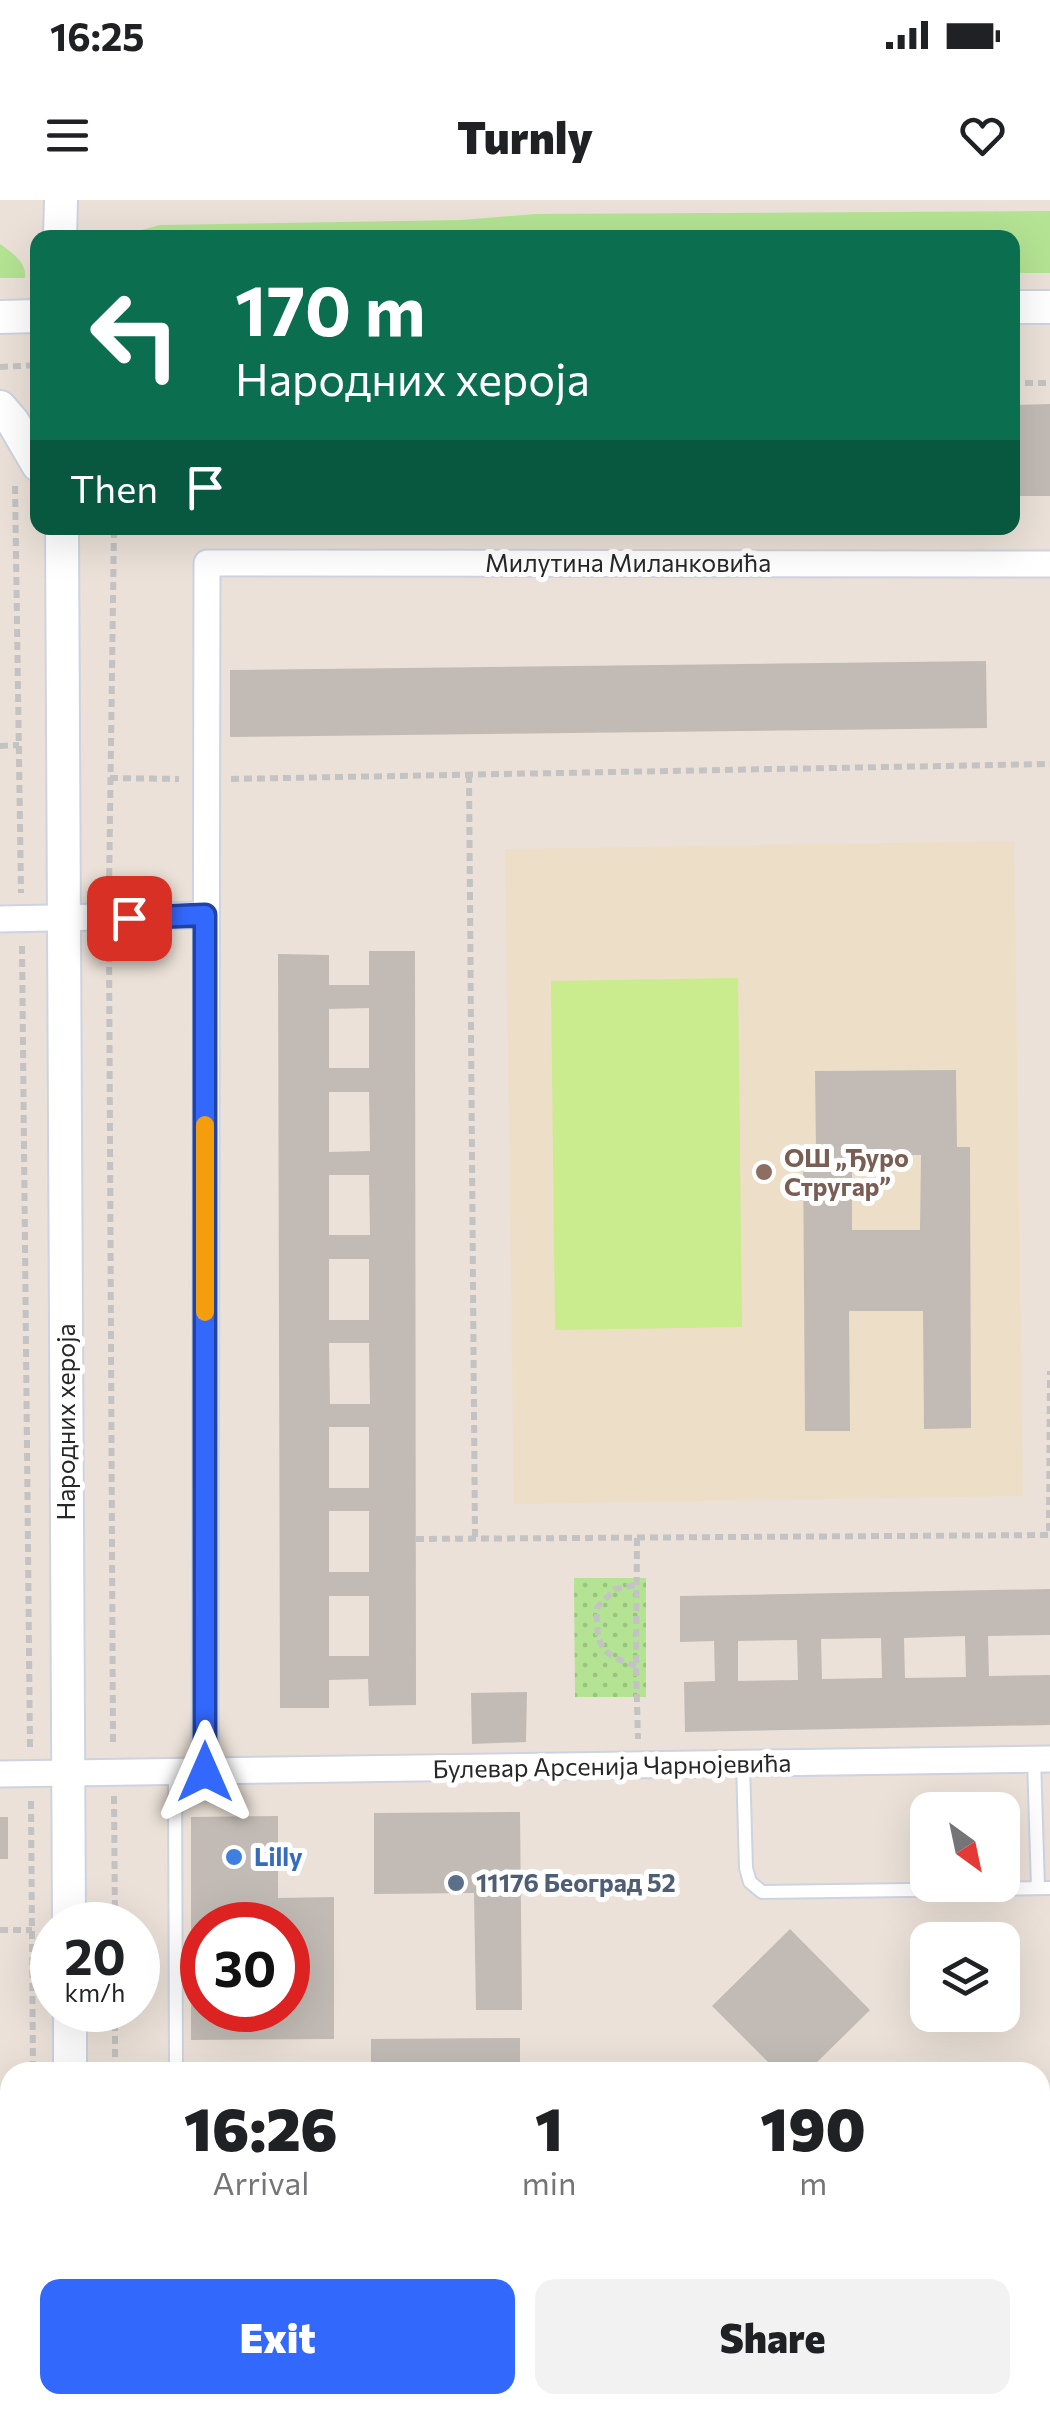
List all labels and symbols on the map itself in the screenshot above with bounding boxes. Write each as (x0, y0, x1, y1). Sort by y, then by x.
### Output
street label: Милутина Миланковића (485, 547, 771, 577)
pin (87, 876, 172, 961)
place label: ОШ „Ђуро Стругар” (784, 1142, 909, 1201)
marker: ОШ „Ђуро Стругар” (753, 1161, 775, 1183)
street label: Народних хероја (50, 1323, 80, 1521)
position arrow (153, 1720, 257, 1824)
street label: Булевар Арсенија Чарнојевића (432, 1747, 792, 1783)
north arrow (910, 1792, 1020, 1902)
place label: Lilly (254, 1841, 303, 1871)
marker: Lilly (223, 1846, 245, 1868)
place label: 11176 Београд 52 (476, 1867, 676, 1897)
marker: 11176 Београд 52 (445, 1872, 467, 1894)
speed limit sign: 30 (180, 1902, 310, 2032)

